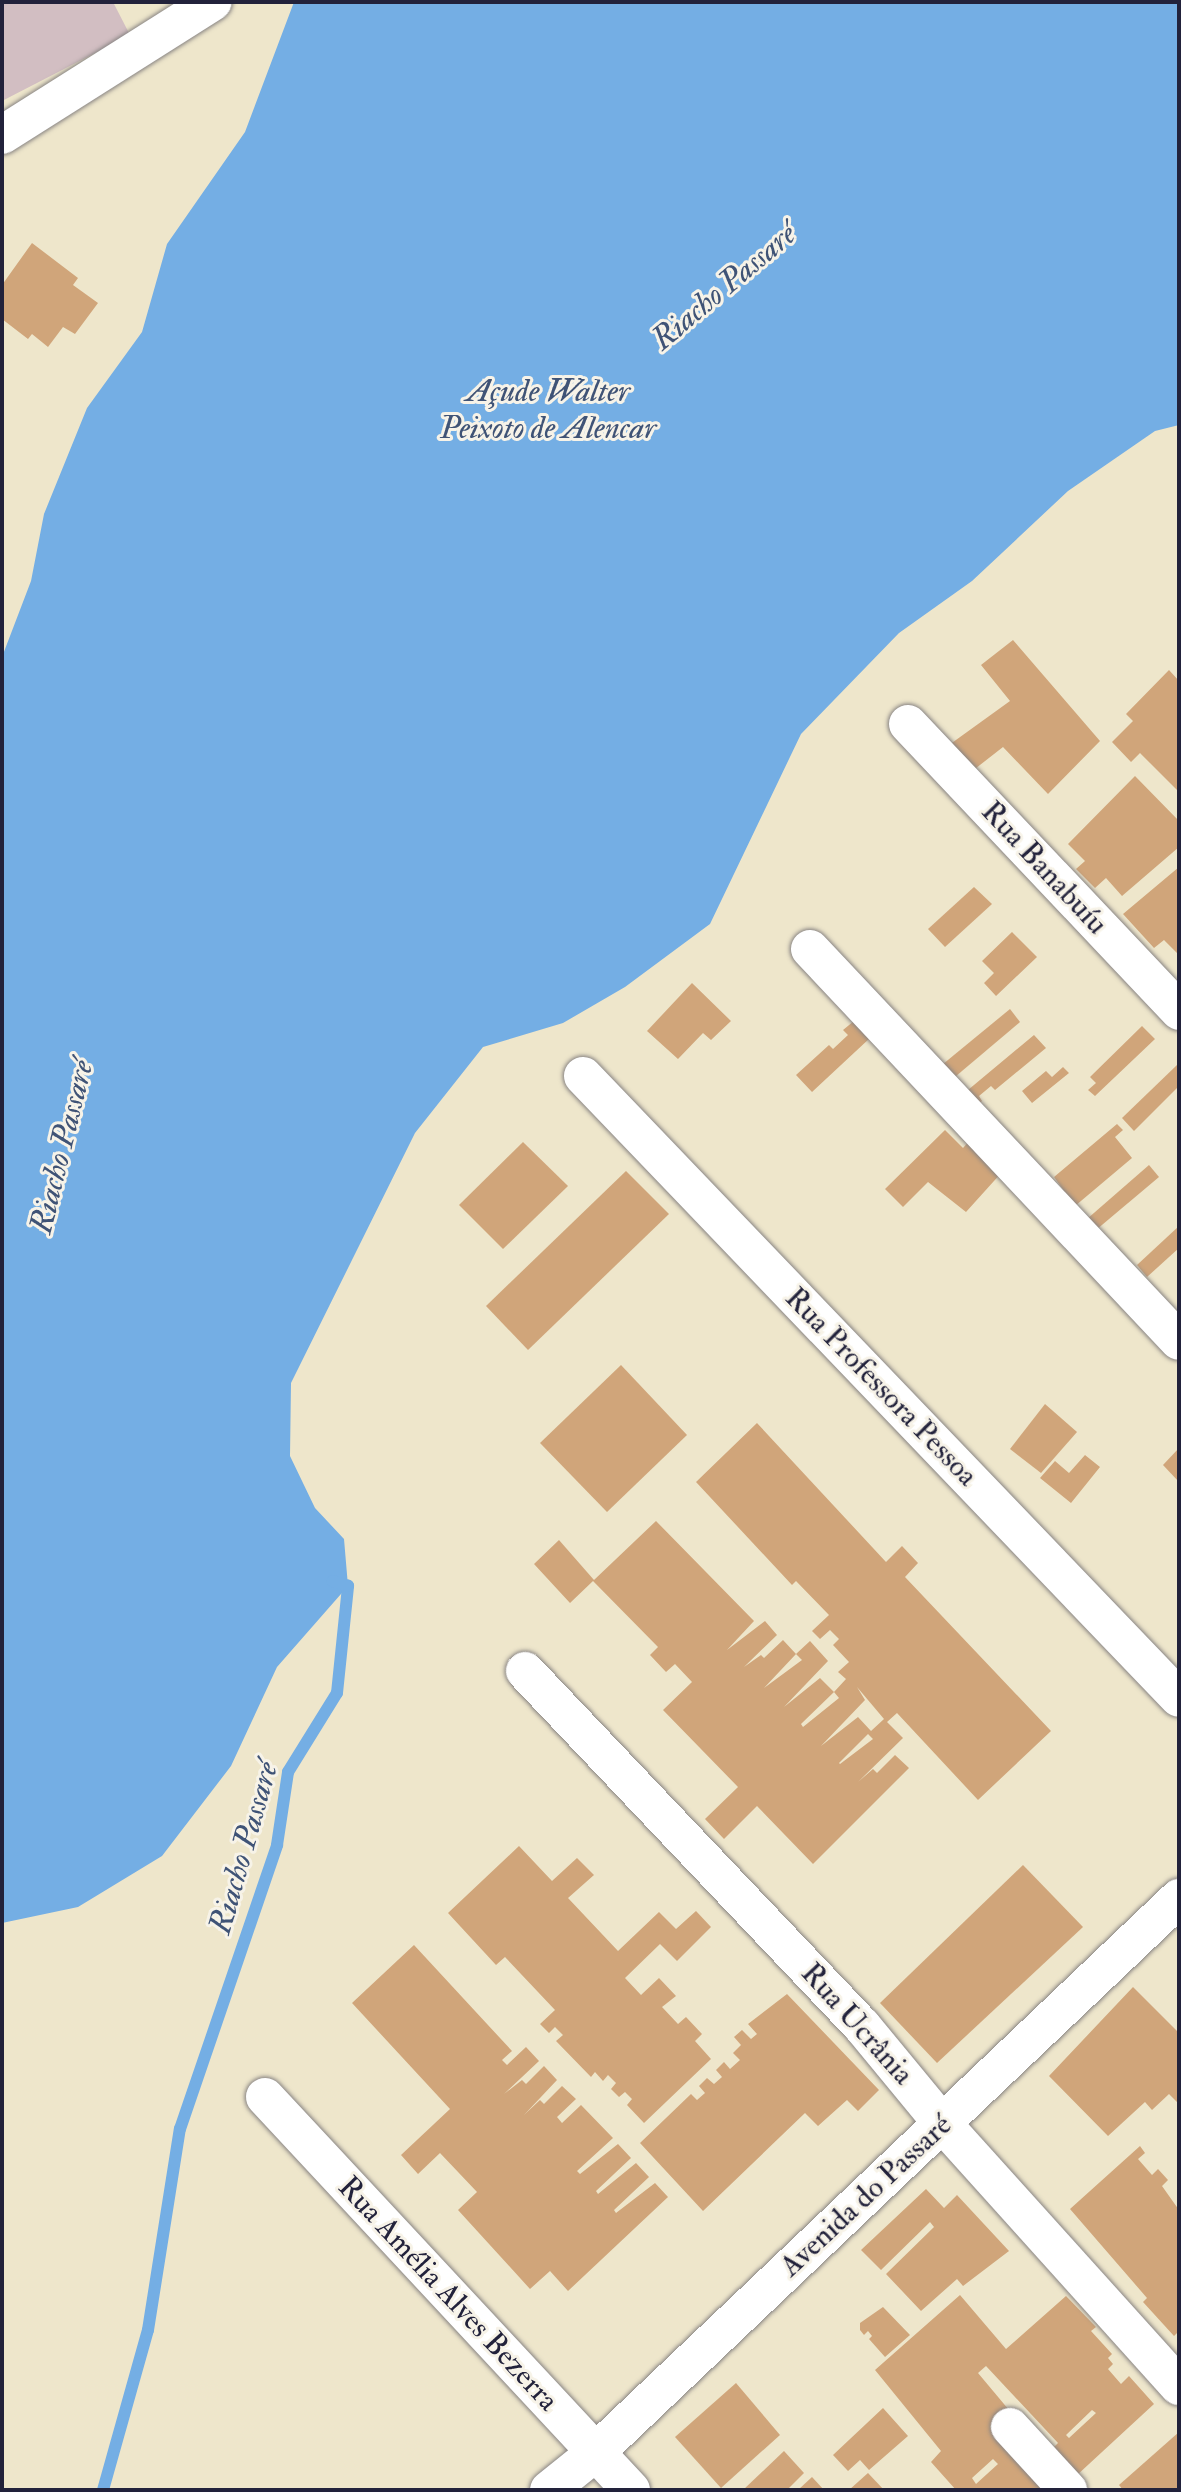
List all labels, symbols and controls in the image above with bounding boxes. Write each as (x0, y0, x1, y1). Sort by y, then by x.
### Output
water label: Riacho Passaré (644, 215, 804, 359)
water label: Açude Walter Peixoto de Alencar (440, 373, 656, 448)
street label: Rua Banabuíu (973, 794, 1115, 942)
water label: Riacho Passaré (22, 1057, 102, 1237)
street label: Rua Professora Pessoa (777, 1280, 985, 1494)
water label: Riacho Passaré (201, 1758, 287, 1938)
street label: Rua Ucrânia (793, 1956, 921, 2092)
street label: Avenida do Passaré (773, 2107, 959, 2285)
street label: Rua Amélia Alves Bezerra (330, 2170, 566, 2418)

